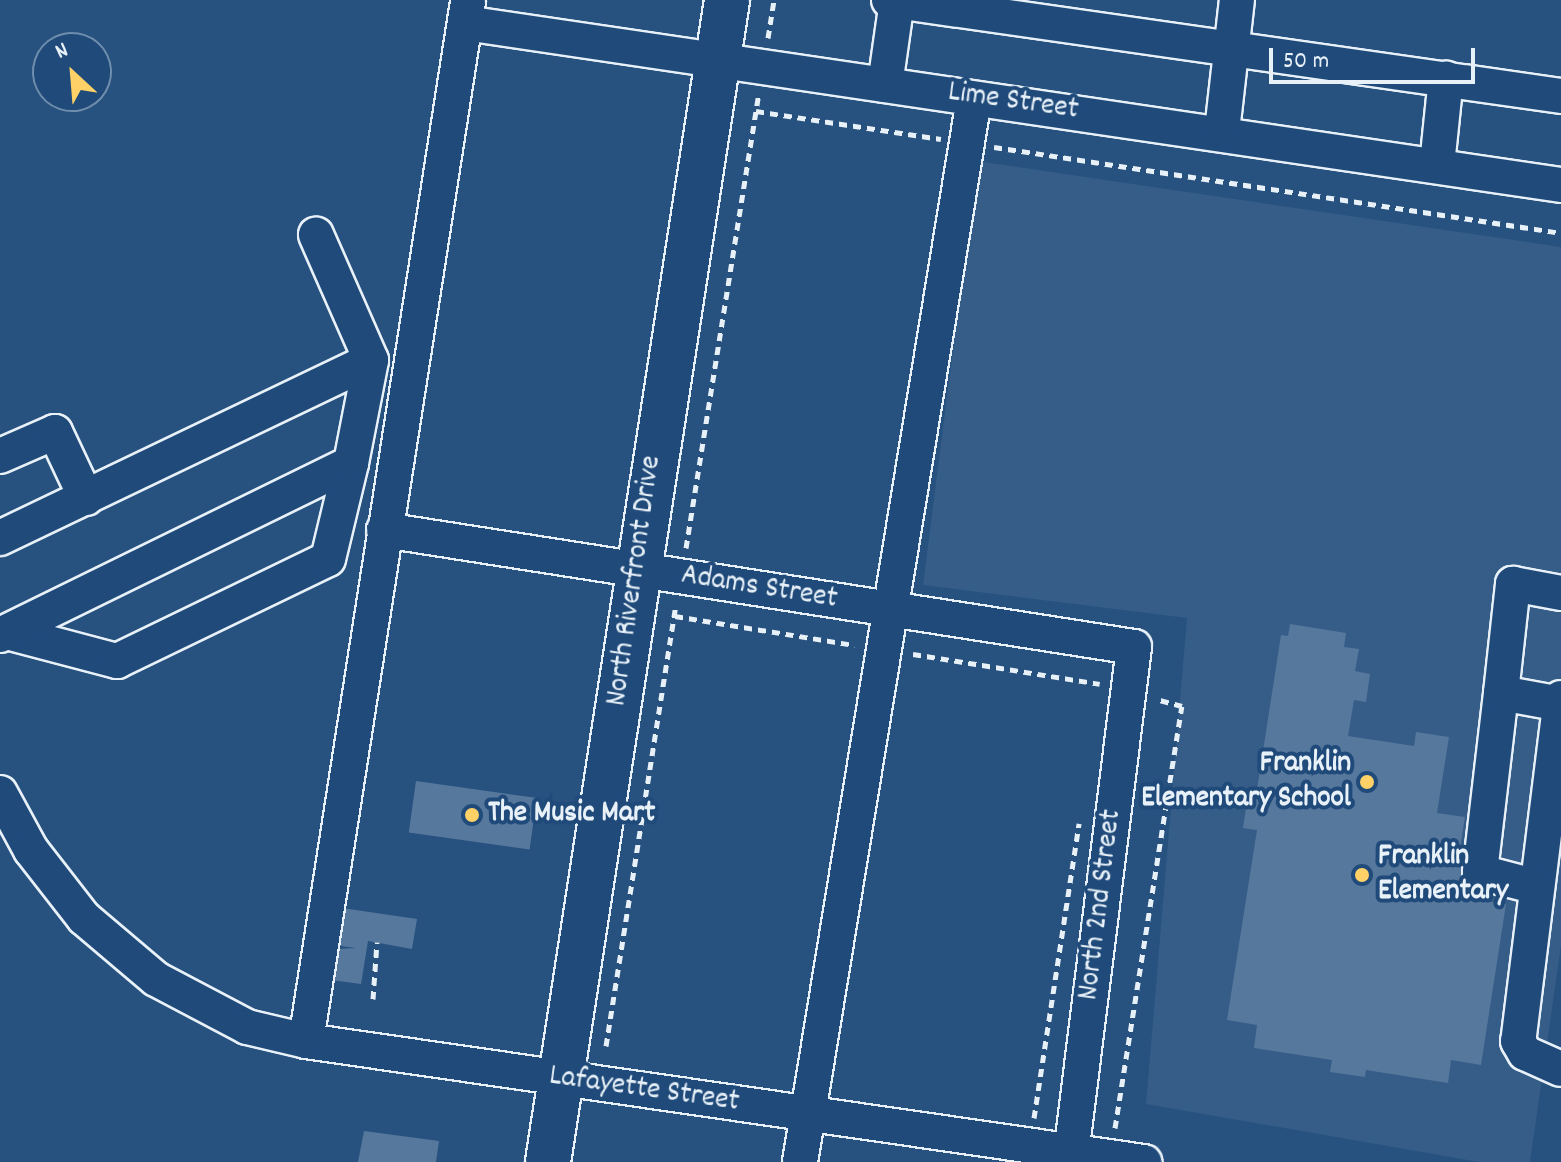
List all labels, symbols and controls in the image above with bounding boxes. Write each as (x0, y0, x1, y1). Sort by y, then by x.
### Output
north arrow (32, 32, 112, 112)
scale bar (1273, 32, 1479, 82)
text: N (50, 35, 74, 68)
text: 50 m (1283, 45, 1329, 79)
street label: Lime Street (945, 76, 1081, 130)
street label: North Riverfront Drive (601, 453, 671, 709)
street label: Adams Street (678, 559, 840, 619)
place label: Franklin Elementary School (1141, 747, 1351, 818)
marker: Franklin Elementary School (1358, 773, 1376, 791)
place label: The Music Mart (488, 797, 655, 833)
marker: The Music Mart (463, 806, 481, 824)
street label: North 2nd Street (1072, 808, 1132, 1002)
place label: Franklin Elementary (1378, 840, 1508, 910)
marker: Franklin Elementary (1353, 866, 1371, 884)
street label: Lafayette Street (547, 1060, 741, 1122)

